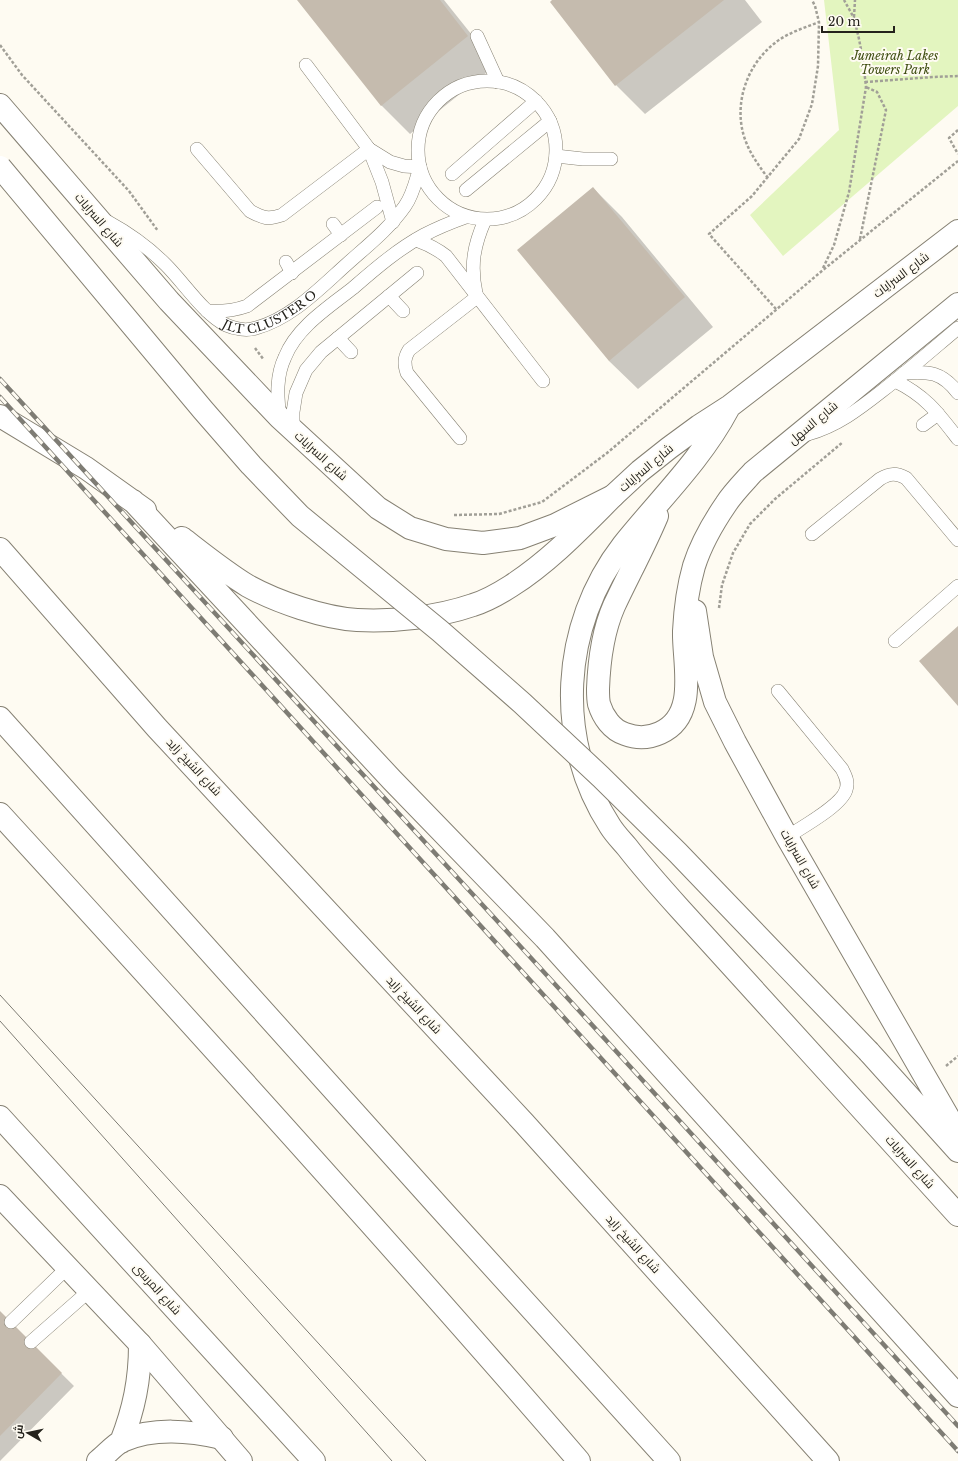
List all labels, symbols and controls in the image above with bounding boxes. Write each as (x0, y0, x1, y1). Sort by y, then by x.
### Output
scale bar (822, 8, 894, 34)
text: 20 m (828, 14, 860, 29)
park label: Jumeirah Lakes Towers Park (851, 48, 939, 77)
street label: شارع السرايات (71, 190, 127, 250)
street label: شارع السرايات (870, 249, 932, 301)
street label: JLT CLUSTER O (218, 287, 319, 337)
street label: شارع السهل (785, 398, 841, 448)
street label: شارع السرايات (291, 428, 351, 484)
street label: شارع السرايات (615, 440, 677, 495)
street label: شارع الشيخ زايد (163, 734, 225, 800)
street label: شارع السرايات (776, 826, 824, 892)
street label: شارع الشيخ زايد (383, 972, 445, 1038)
street label: شارع السرايات (882, 1132, 938, 1192)
street label: شارع الشيخ زايد (602, 1211, 664, 1277)
street label: شارع المرسى (130, 1260, 184, 1318)
north arrow (8, 1413, 48, 1453)
text: ش (10, 1423, 26, 1440)

